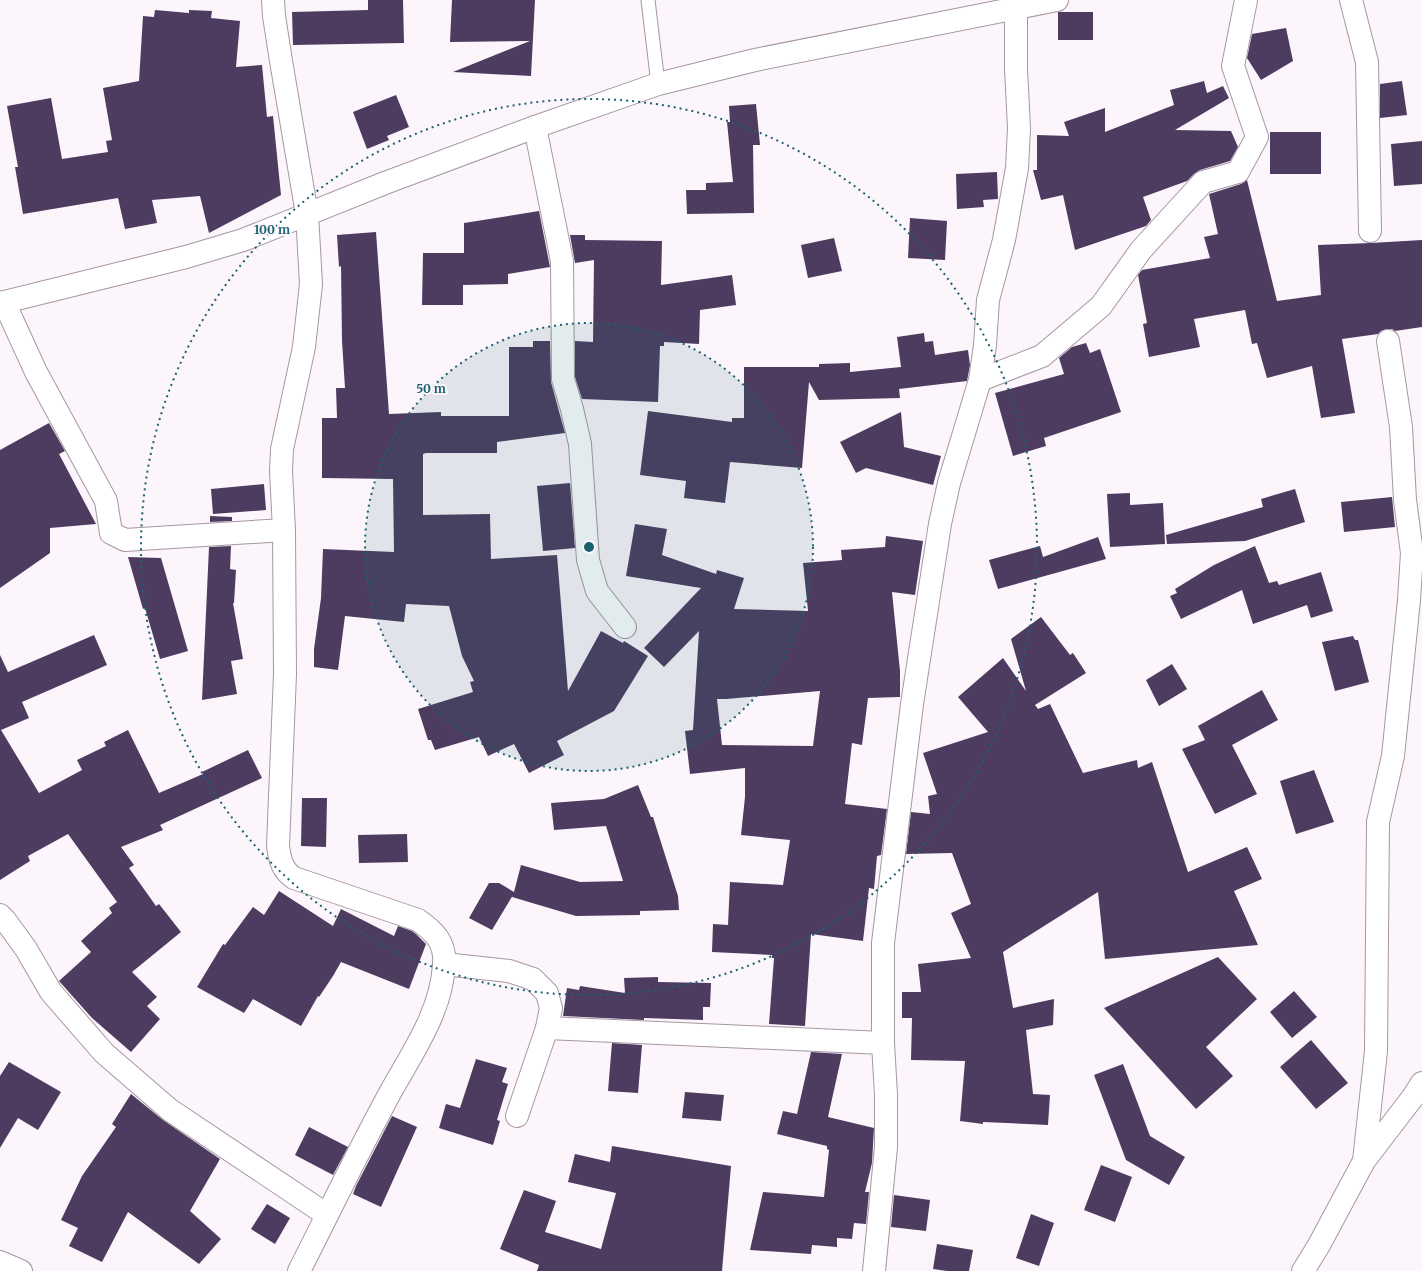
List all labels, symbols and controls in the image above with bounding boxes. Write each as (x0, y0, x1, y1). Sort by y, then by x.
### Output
text: 100 m (254, 222, 290, 237)
text: 50 m (416, 381, 446, 396)
centre of rings (582, 540, 596, 554)

